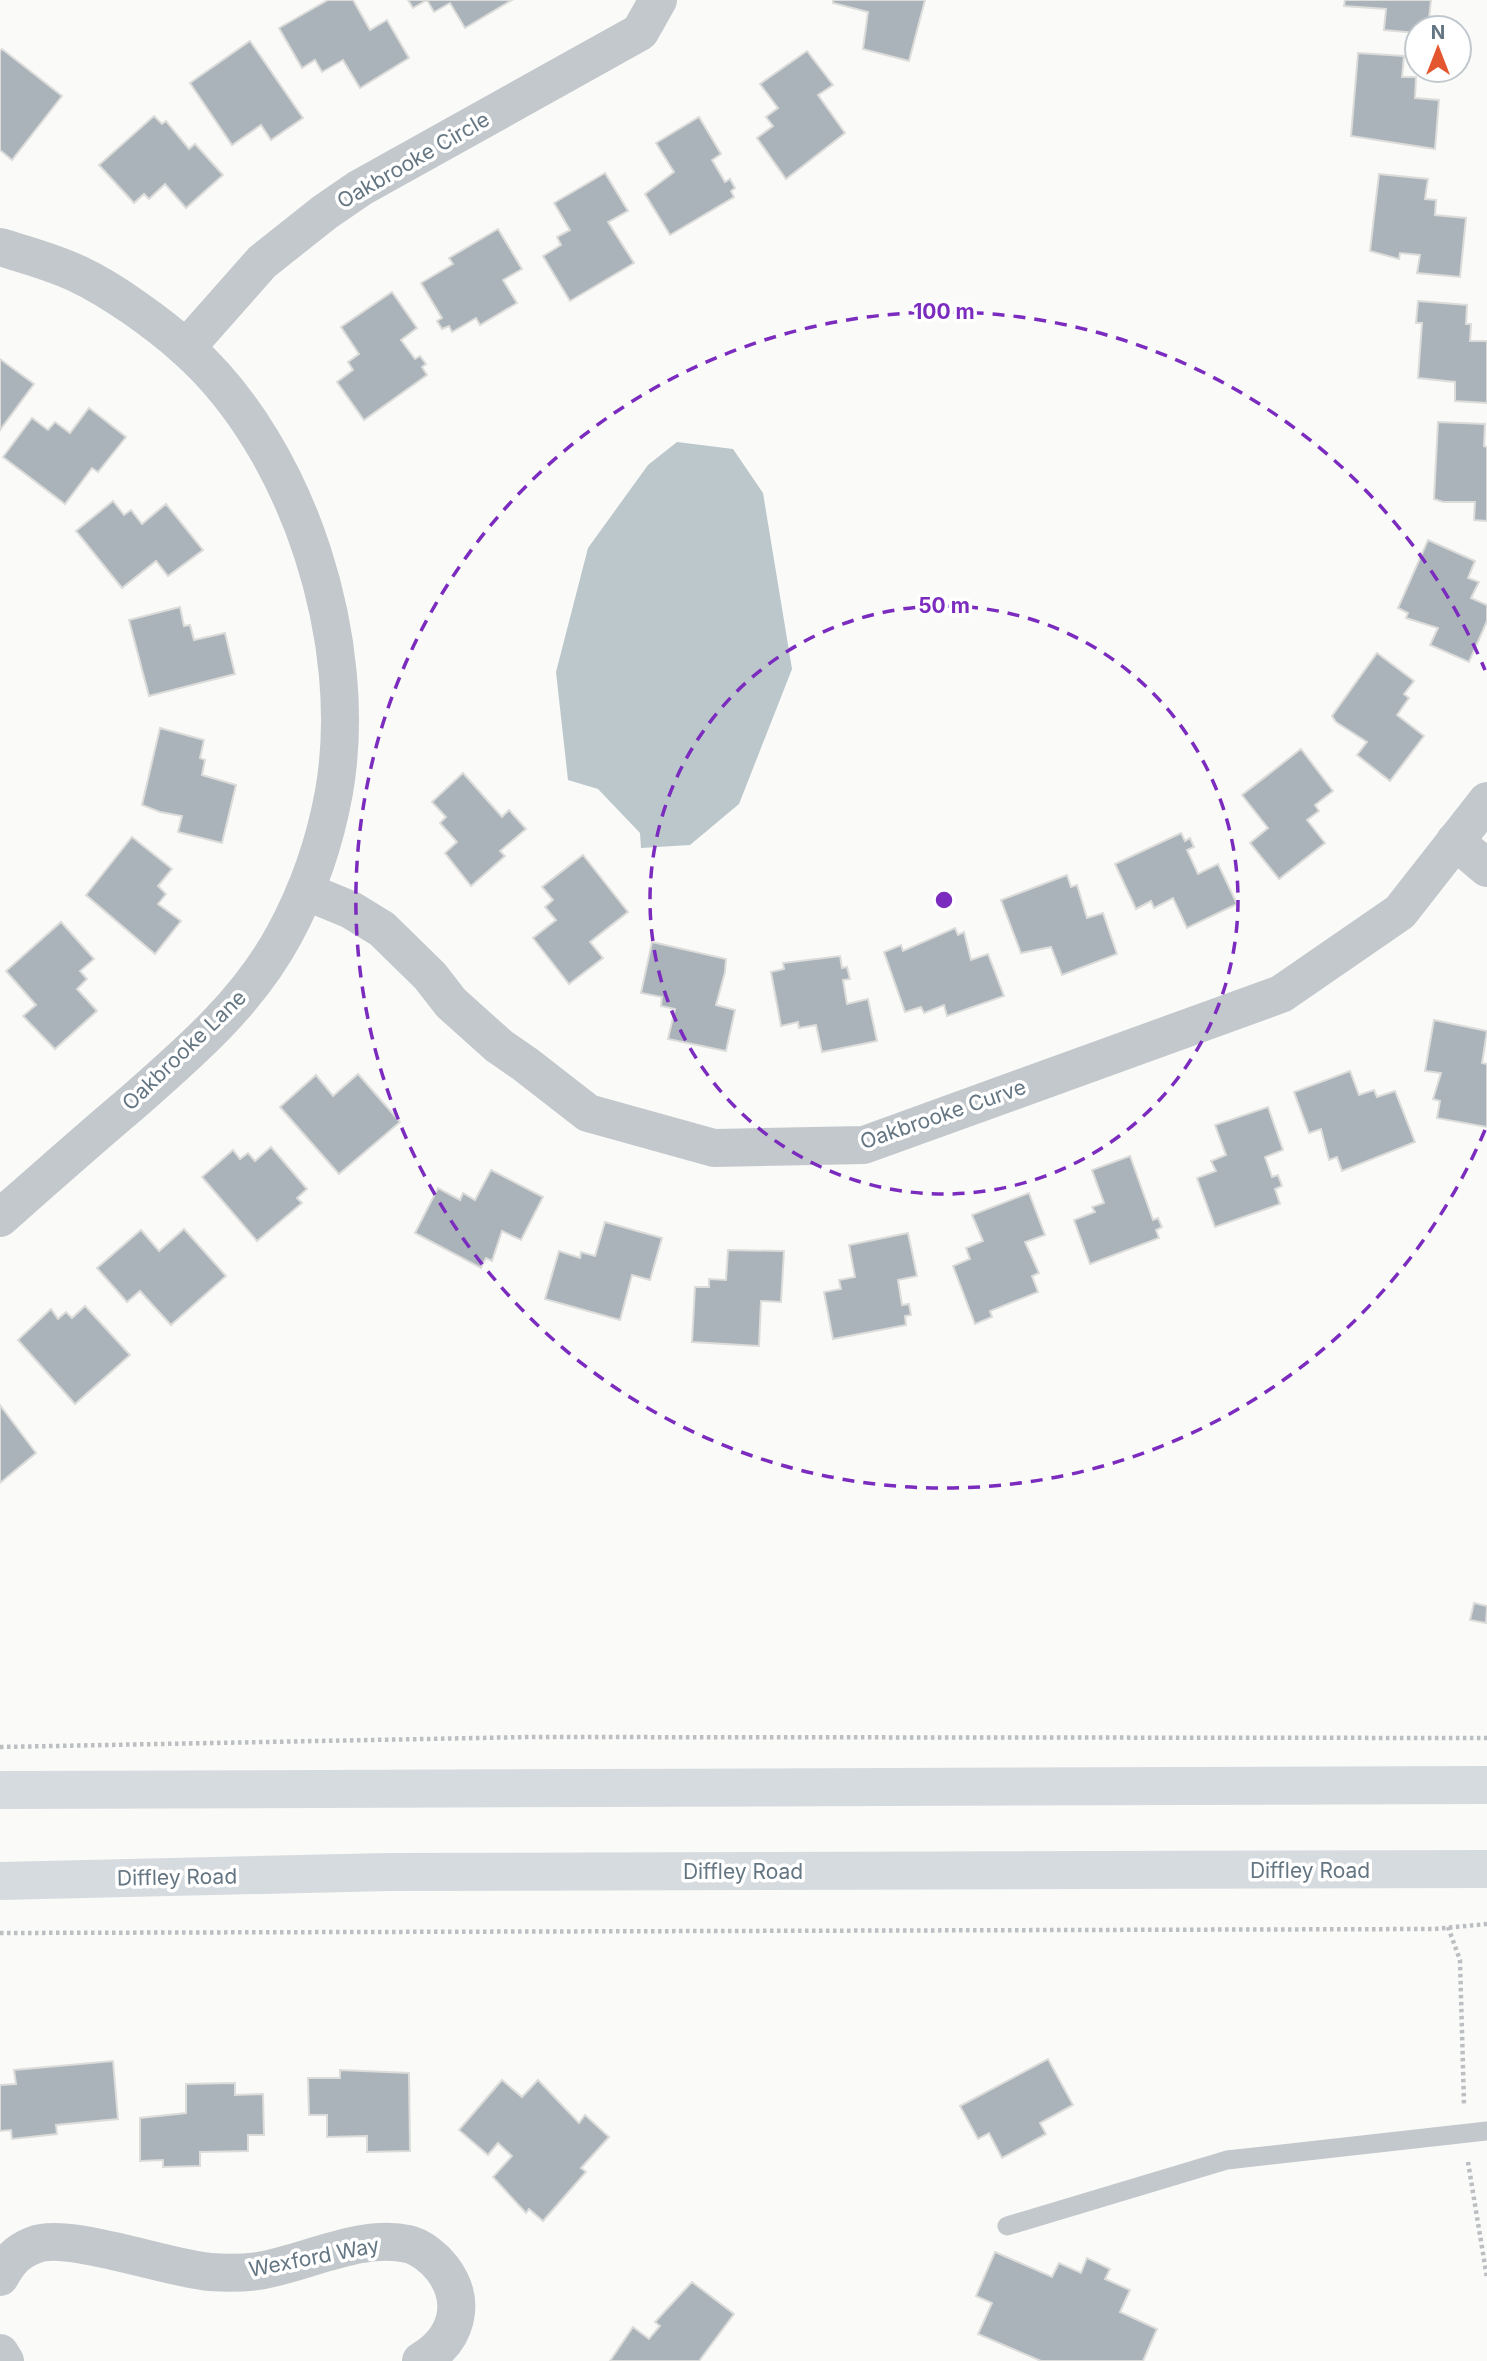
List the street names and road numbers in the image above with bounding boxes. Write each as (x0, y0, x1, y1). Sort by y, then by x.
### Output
street label: Oakbrooke Circle (332, 106, 494, 214)
street label: Oakbrooke Lane (117, 985, 251, 1115)
street label: Oakbrooke Curve (857, 1074, 1029, 1154)
street label: Diffley Road (1250, 1858, 1370, 1883)
street label: Diffley Road (683, 1859, 803, 1884)
street label: Diffley Road (117, 1863, 237, 1891)
street label: Wexford Way (247, 2232, 381, 2282)

